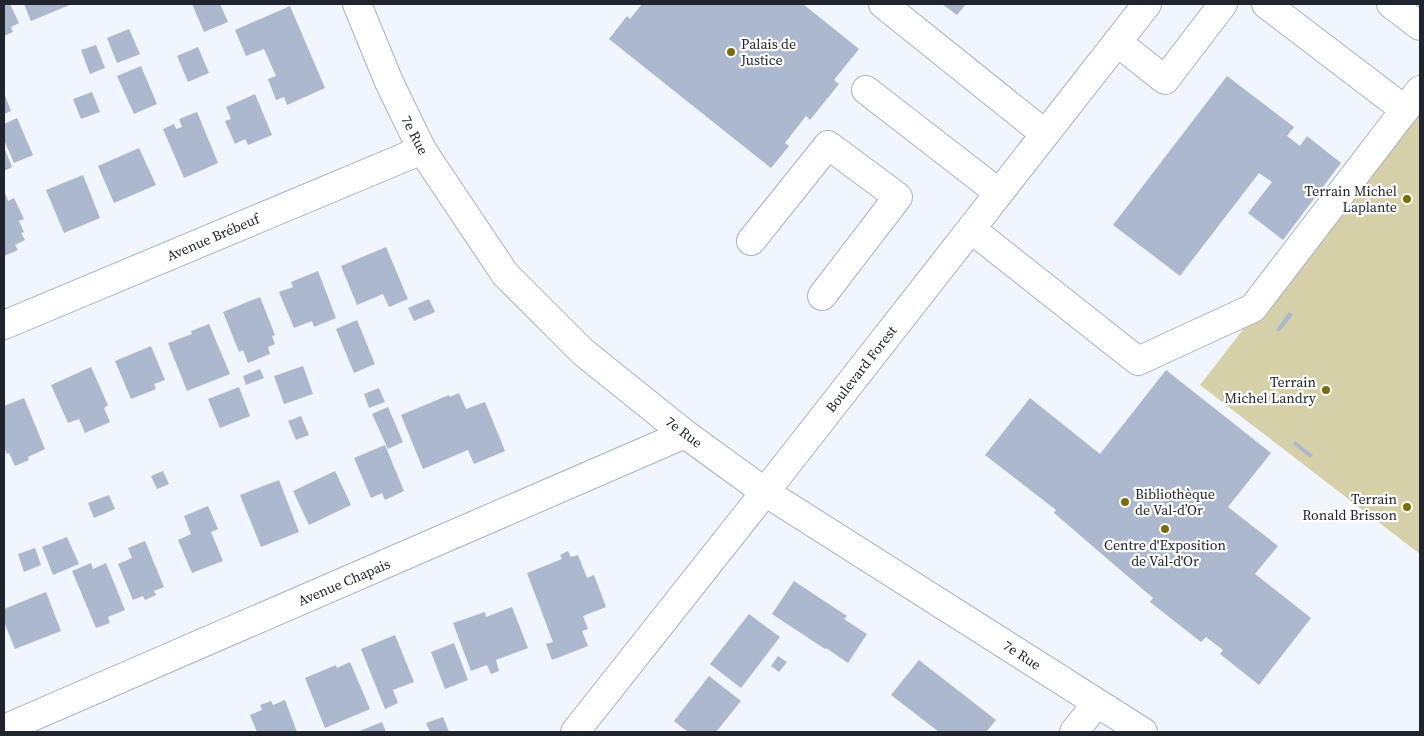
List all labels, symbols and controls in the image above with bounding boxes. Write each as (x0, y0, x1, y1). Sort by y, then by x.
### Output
place label: Palais de Justice (740, 34, 796, 70)
marker: Palais de Justice (725, 46, 737, 58)
street label: 7e Rue (397, 112, 433, 158)
place label: Terrain Michel Laplante (1305, 181, 1397, 217)
marker: Terrain Michel Laplante (1401, 193, 1413, 205)
street label: Avenue Brébeuf (163, 208, 263, 266)
street label: Boulevard Forest (821, 321, 902, 417)
place label: Terrain Michel Landry (1225, 372, 1317, 408)
marker: Terrain Michel Landry (1320, 384, 1332, 396)
street label: 7e Rue (661, 412, 707, 452)
place label: Bibliothèque de Val-d’Or (1135, 484, 1215, 520)
place label: Terrain Ronald Brisson (1302, 489, 1398, 525)
marker: Bibliothèque de Val-d’Or (1119, 496, 1131, 508)
marker: Terrain Ronald Brisson (1401, 501, 1413, 513)
marker: Centre d'Exposition de Val-d'Or (1159, 523, 1171, 535)
place label: Centre d'Exposition de Val-d'Or (1104, 535, 1226, 571)
street label: Avenue Chapais (295, 553, 393, 611)
street label: 7e Rue (999, 635, 1045, 675)

